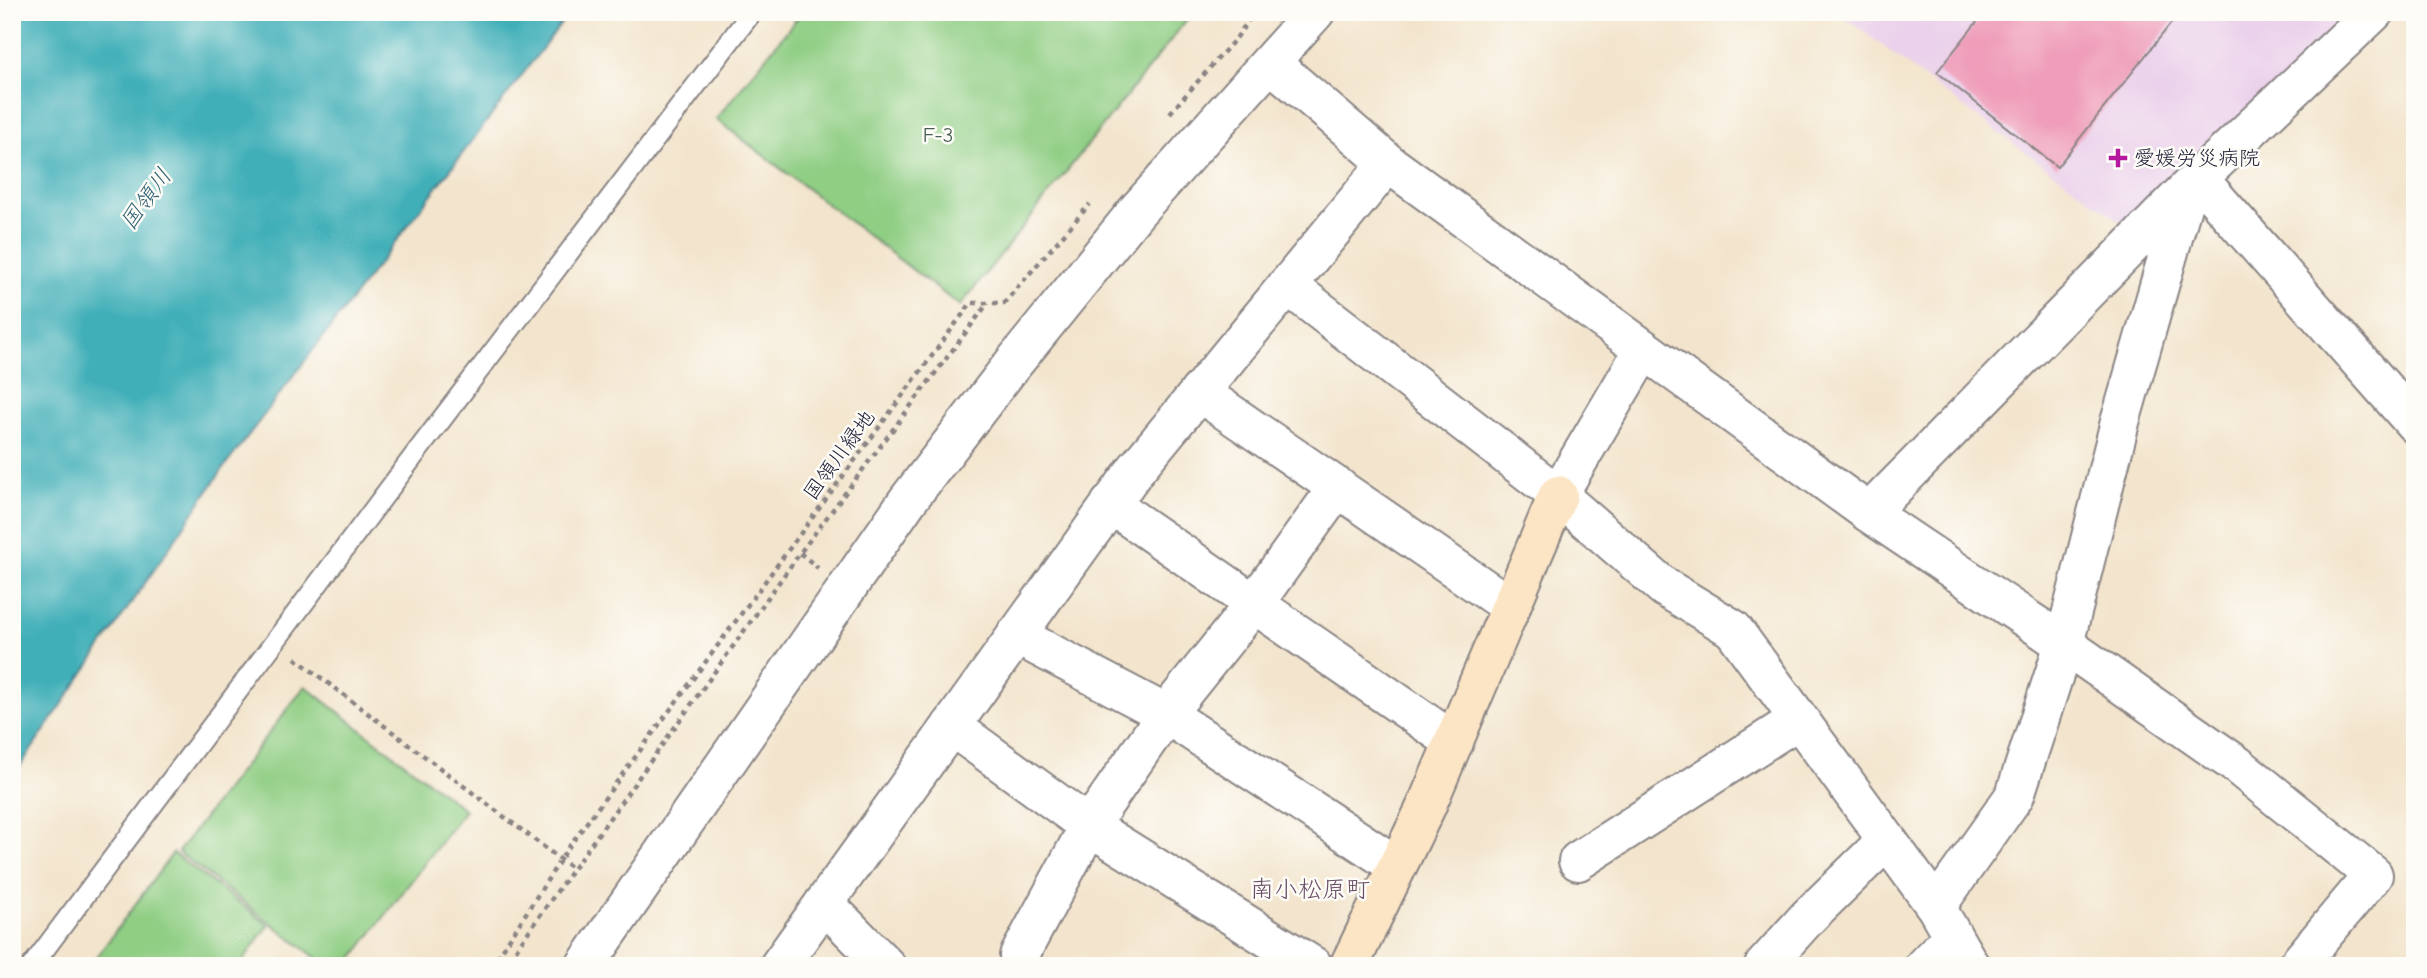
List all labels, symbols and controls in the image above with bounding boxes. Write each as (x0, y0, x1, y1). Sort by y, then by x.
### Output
park label: F-3 (923, 123, 953, 147)
place label: 愛媛労災病院 (2134, 146, 2260, 170)
marker: 愛媛労災病院 (2108, 148, 2128, 168)
water label: 国領川 (115, 163, 177, 235)
street label: 国領川緑地 (798, 405, 880, 505)
district label: 南小松原町 (1250, 875, 1370, 903)

